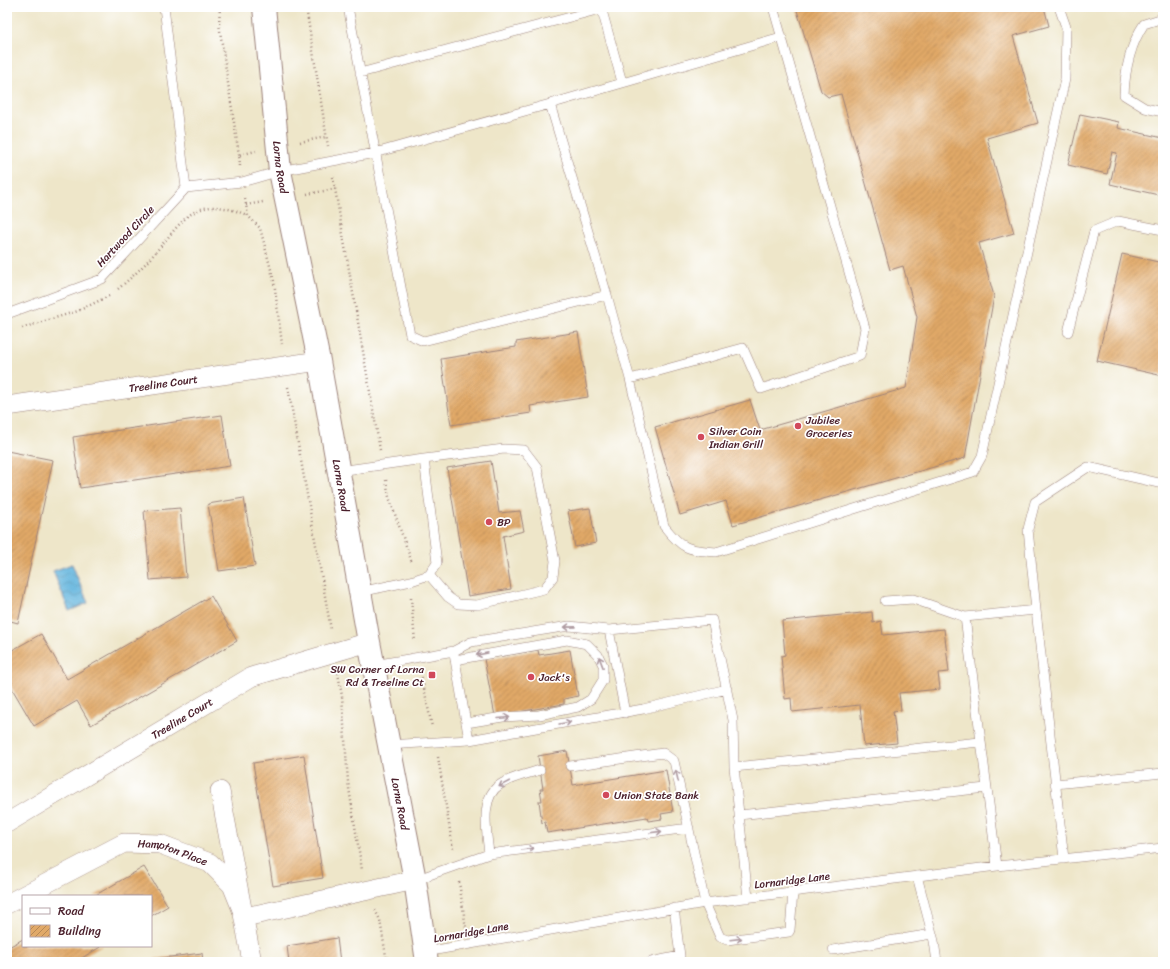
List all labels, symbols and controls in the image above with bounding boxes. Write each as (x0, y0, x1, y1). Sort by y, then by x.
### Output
street label: Lorna Road (267, 140, 294, 196)
street label: Hartwood Circle (92, 201, 159, 272)
street label: Treeline Court (128, 370, 199, 398)
place label: Jubilee Groceries (805, 411, 853, 443)
marker: Jubilee Groceries (793, 421, 803, 431)
place label: Silver Coin Indian Grill (708, 422, 764, 454)
marker: Silver Coin Indian Grill (696, 432, 706, 442)
street label: Lorna Road (327, 458, 355, 514)
place label: BP (497, 513, 511, 532)
marker: BP (484, 517, 494, 527)
one-way arrow (564, 623, 577, 631)
one-way arrow (476, 651, 489, 659)
one-way arrow (597, 657, 605, 669)
place label: SW Corner of Lorna Rd & Treeline Ct (330, 660, 424, 692)
place label: Jack's (538, 668, 570, 687)
marker: SW Corner of Lorna Rd & Treeline Ct (427, 670, 437, 680)
marker: Jack's (526, 672, 536, 682)
street label: Treeline Court (148, 693, 217, 745)
one-way arrow (497, 714, 510, 721)
one-way arrow (558, 719, 571, 727)
one-way arrow (673, 770, 681, 783)
street label: Lorna Road (385, 776, 414, 833)
one-way arrow (498, 780, 510, 788)
place label: Union State Bank (614, 786, 699, 805)
marker: Union State Bank (601, 790, 611, 800)
one-way arrow (649, 828, 662, 836)
street label: Hampton Place (137, 834, 211, 871)
one-way arrow (521, 845, 534, 853)
street label: Lornaridge Lane (753, 866, 832, 895)
legend (22, 895, 152, 947)
text: Road (58, 900, 85, 922)
street label: Lornaridge Lane (432, 916, 511, 948)
text: Building (58, 920, 101, 942)
one-way arrow (729, 935, 742, 943)

